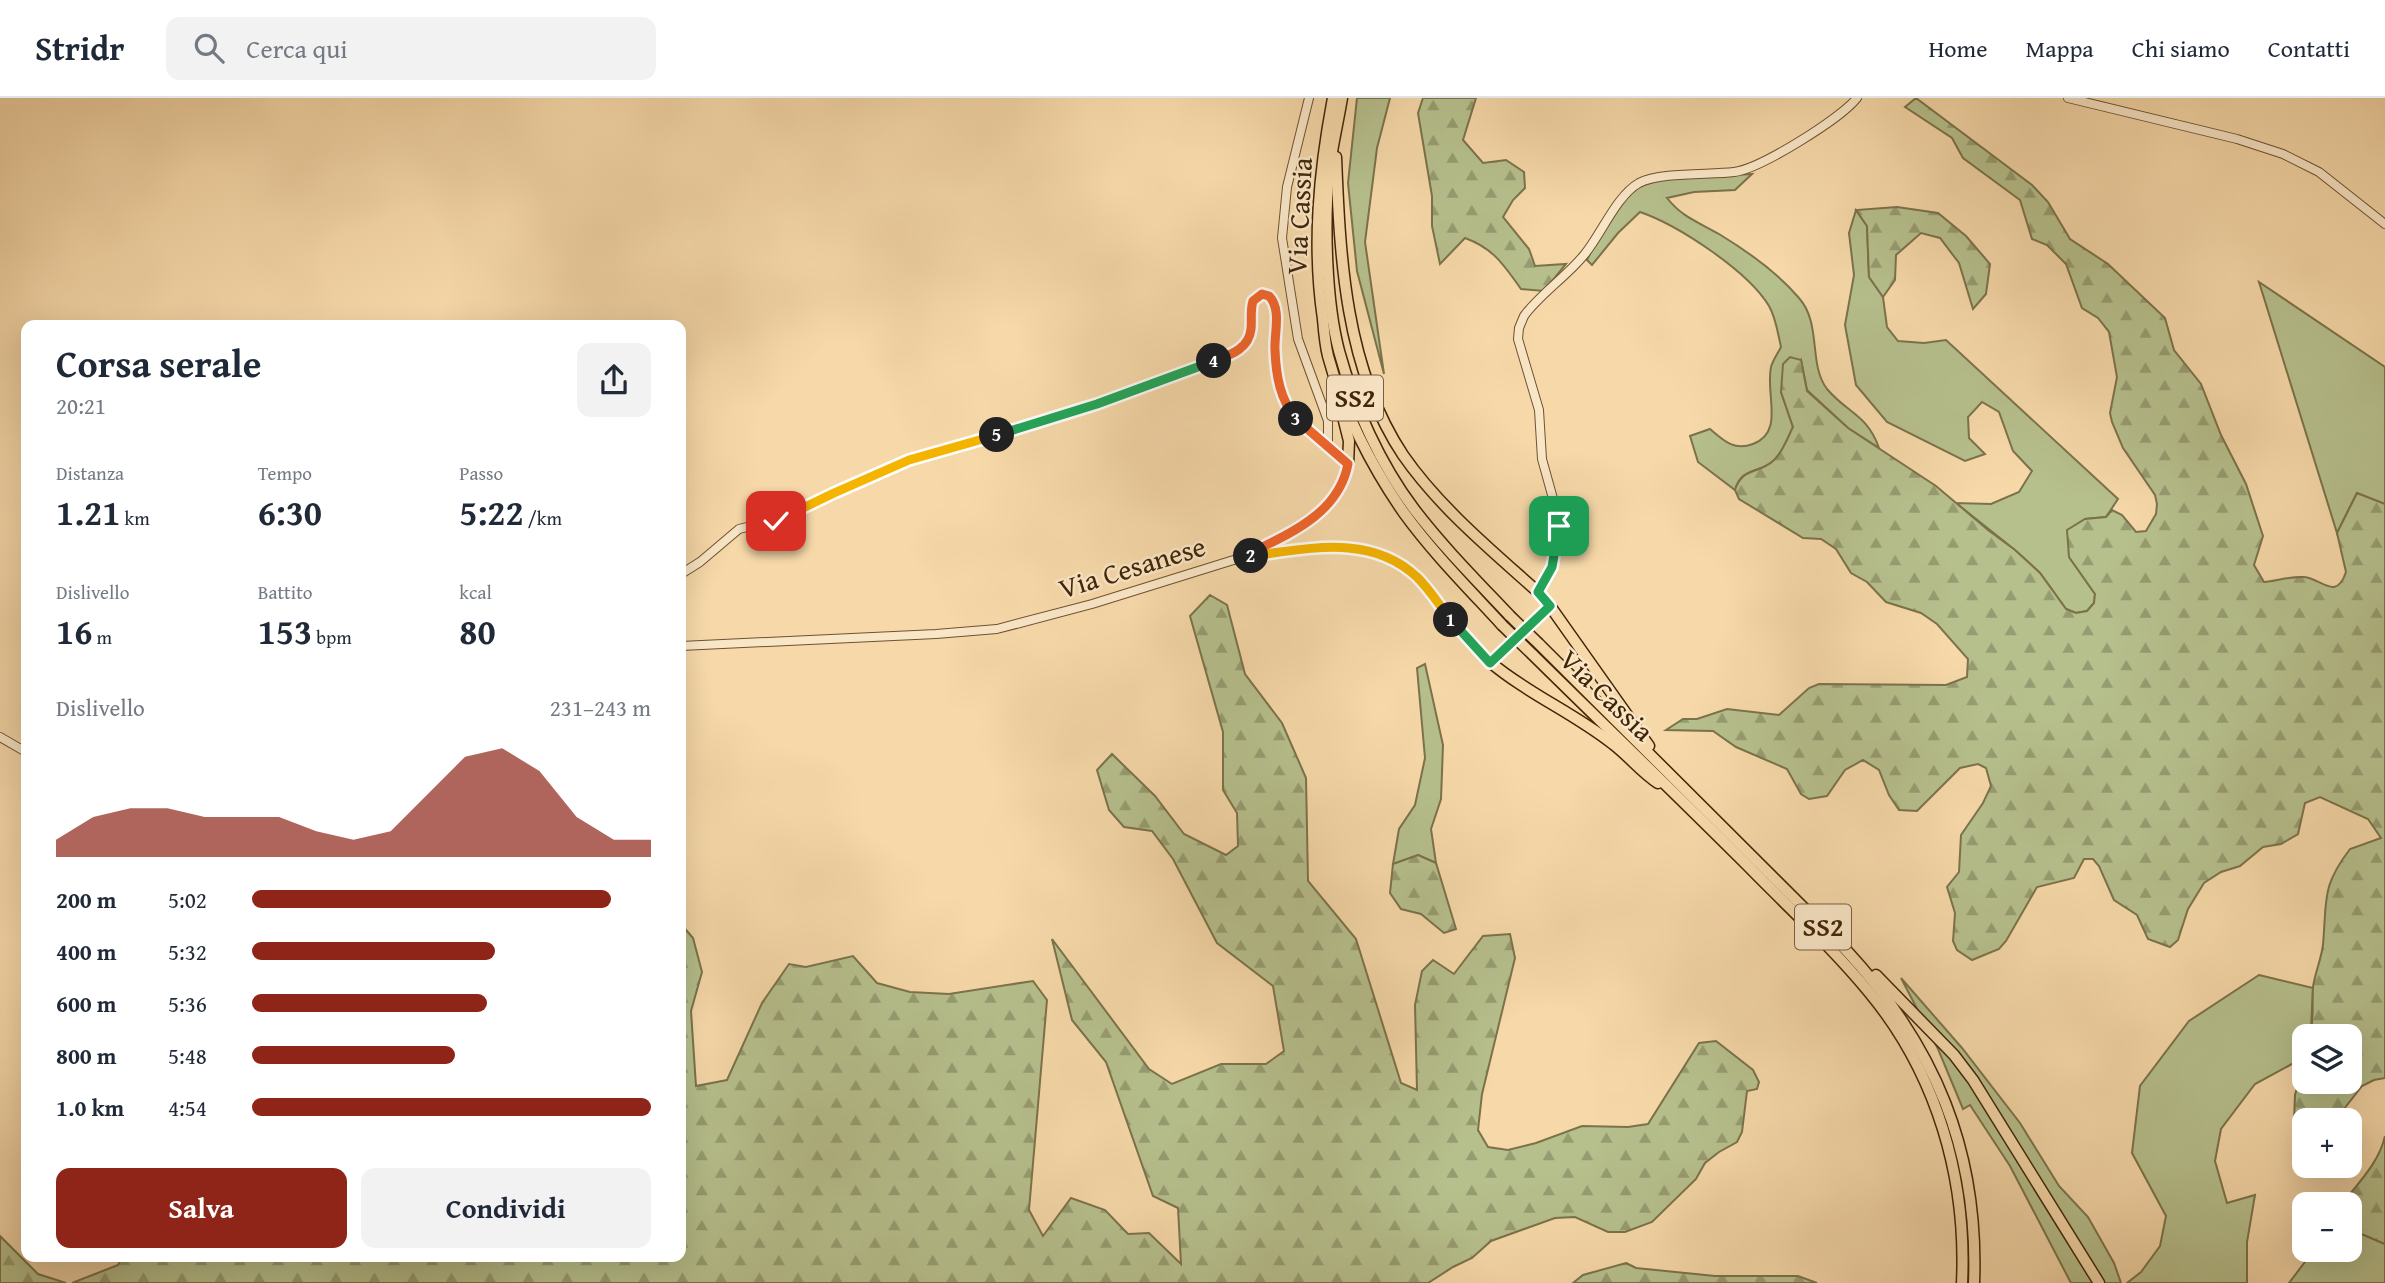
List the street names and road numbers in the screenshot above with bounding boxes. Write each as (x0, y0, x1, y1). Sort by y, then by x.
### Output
street label: Via Cassia (1275, 156, 1322, 276)
road number: SS2 (1327, 376, 1383, 420)
street label: Via Cesanese (1053, 525, 1210, 608)
street label: Via Cassia (1551, 639, 1664, 751)
road number: SS2 (1795, 904, 1851, 950)

